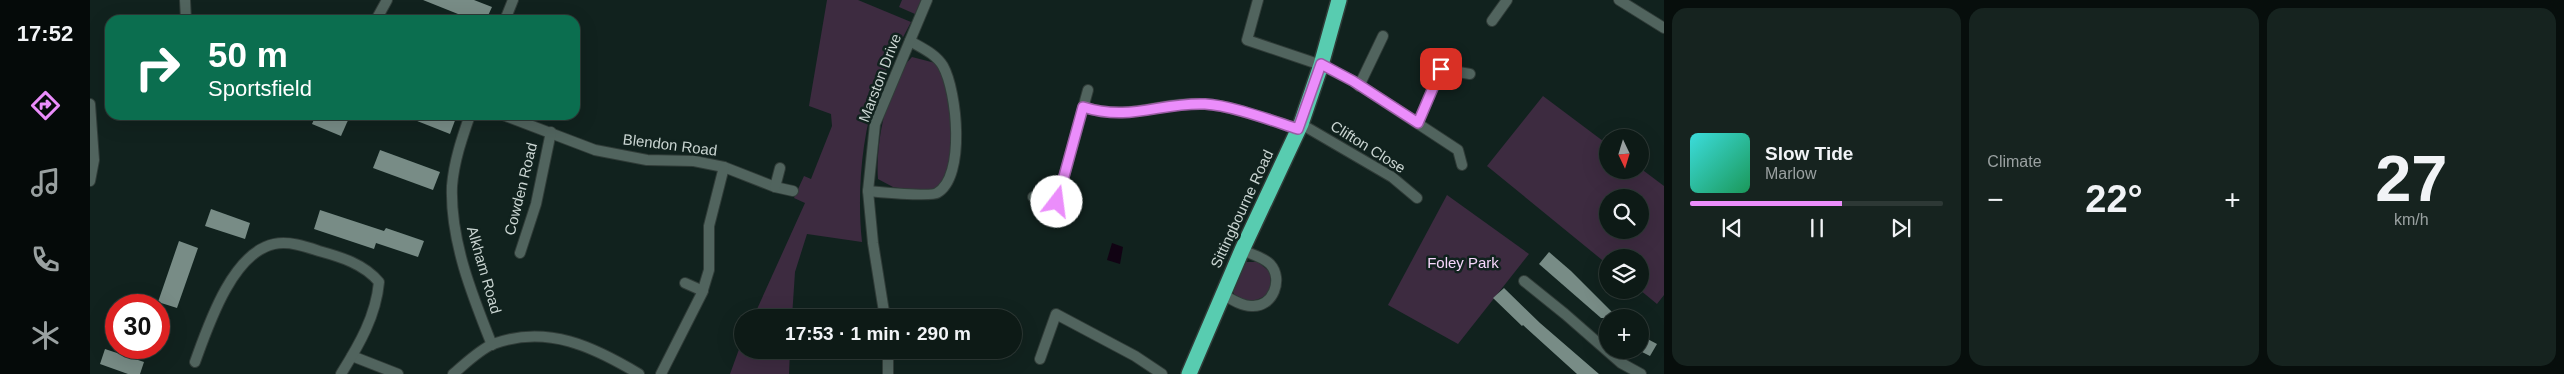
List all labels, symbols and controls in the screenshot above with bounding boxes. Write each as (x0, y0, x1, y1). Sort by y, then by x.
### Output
text: 17:52 (17, 21, 73, 46)
street label: Marston Drive (855, 31, 904, 124)
icon: right (125, 35, 190, 100)
text: 50 m (208, 35, 288, 74)
pin (1420, 48, 1462, 90)
icon: arrive (1427, 55, 1455, 83)
text: Sportsfield (208, 76, 312, 101)
icon: directions (28, 88, 63, 123)
street label: Clifton Close (1328, 117, 1409, 176)
north arrow (1599, 129, 1649, 179)
map controls (1599, 129, 1649, 359)
street label: Blendon Road (622, 130, 718, 159)
street label: Cowden Road (501, 141, 540, 237)
text: 27 (2375, 142, 2447, 215)
text: Slow Tide (1765, 143, 1853, 164)
street label: Sittingbourne Road (1207, 147, 1276, 271)
text: Climate (1987, 153, 2042, 170)
icon: music (28, 165, 63, 200)
text: Marlow (1765, 165, 1817, 182)
position arrow (1030, 175, 1082, 227)
text: 22° (2085, 178, 2143, 220)
text: − (1987, 184, 2004, 215)
text: + (2224, 184, 2241, 215)
button: search (1599, 189, 1649, 239)
text: km/h (2394, 211, 2429, 228)
icon: previous (1718, 214, 1746, 242)
icon: pause (1803, 214, 1831, 242)
icon: next (1887, 214, 1915, 242)
street label: Alkham Road (464, 224, 505, 315)
icon: phone (28, 242, 63, 277)
button: layers (1599, 249, 1649, 299)
park label: Foley Park (1427, 254, 1499, 271)
speed limit sign: 30 (105, 294, 170, 359)
button: + (1599, 309, 1649, 359)
icon: climate (28, 318, 63, 353)
text: 17:53 · 1 min · 290 m (785, 323, 971, 344)

